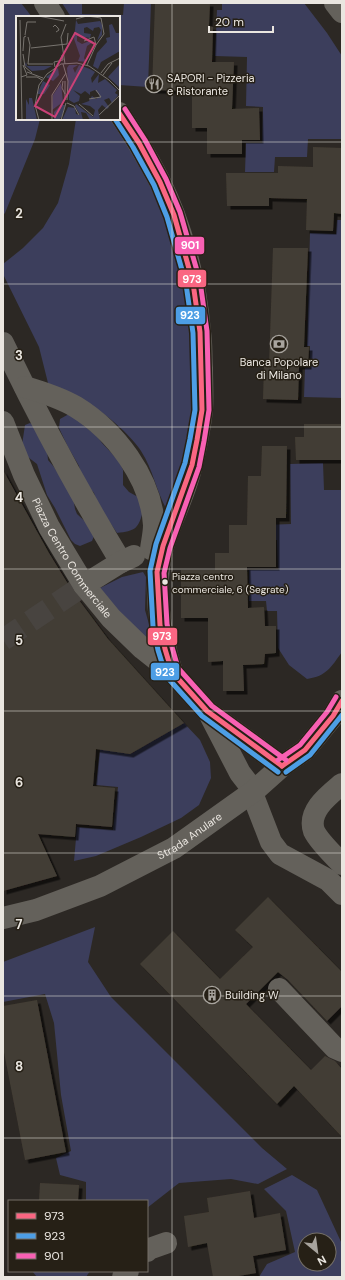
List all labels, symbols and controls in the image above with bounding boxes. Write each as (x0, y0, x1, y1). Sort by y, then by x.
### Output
scale bar (209, 8, 273, 34)
text: 20 m (215, 14, 244, 30)
inset map (16, 16, 120, 120)
place label: SAPORI - Pizzeria e Ristorante (167, 71, 255, 98)
restaurant icon: SAPORI - Pizzeria e Ristorante (144, 74, 164, 94)
text: 2 (15, 205, 23, 222)
line badge: 901 (174, 236, 205, 255)
text: 901 (181, 238, 199, 252)
line badge: 973 (177, 269, 207, 288)
text: 973 (182, 272, 202, 286)
line badge: 923 (175, 306, 206, 325)
text: 923 (180, 308, 200, 322)
bank icon: Banca Popolare di Milano (269, 334, 289, 354)
text: 3 (15, 347, 23, 364)
place label: Banca Popolare di Milano (240, 355, 318, 382)
text: 4 (15, 489, 23, 506)
street label: Piazza Centro Commerciale (29, 495, 115, 621)
place label: Piazza centro commerciale, 6 (Segrate) (172, 570, 289, 596)
marker: Piazza centro commerciale, 6 (Segrate) (160, 577, 170, 587)
line badge: 973 (147, 627, 178, 646)
text: 973 (152, 629, 172, 643)
text: 5 (15, 632, 23, 649)
line badge: 923 (150, 662, 180, 681)
text: 923 (155, 665, 175, 679)
text: 6 (15, 774, 23, 791)
street label: Strada Anulare (155, 809, 225, 862)
text: 7 (16, 916, 23, 933)
building icon: Building W (202, 985, 222, 1005)
place label: Building W (225, 988, 279, 1002)
text: 8 (15, 1058, 23, 1075)
legend (8, 1200, 148, 1272)
text: 973 (44, 1208, 64, 1224)
text: 923 (44, 1228, 65, 1244)
north arrow (297, 1232, 337, 1272)
text: 901 (44, 1248, 64, 1264)
text: N (315, 1253, 329, 1269)

